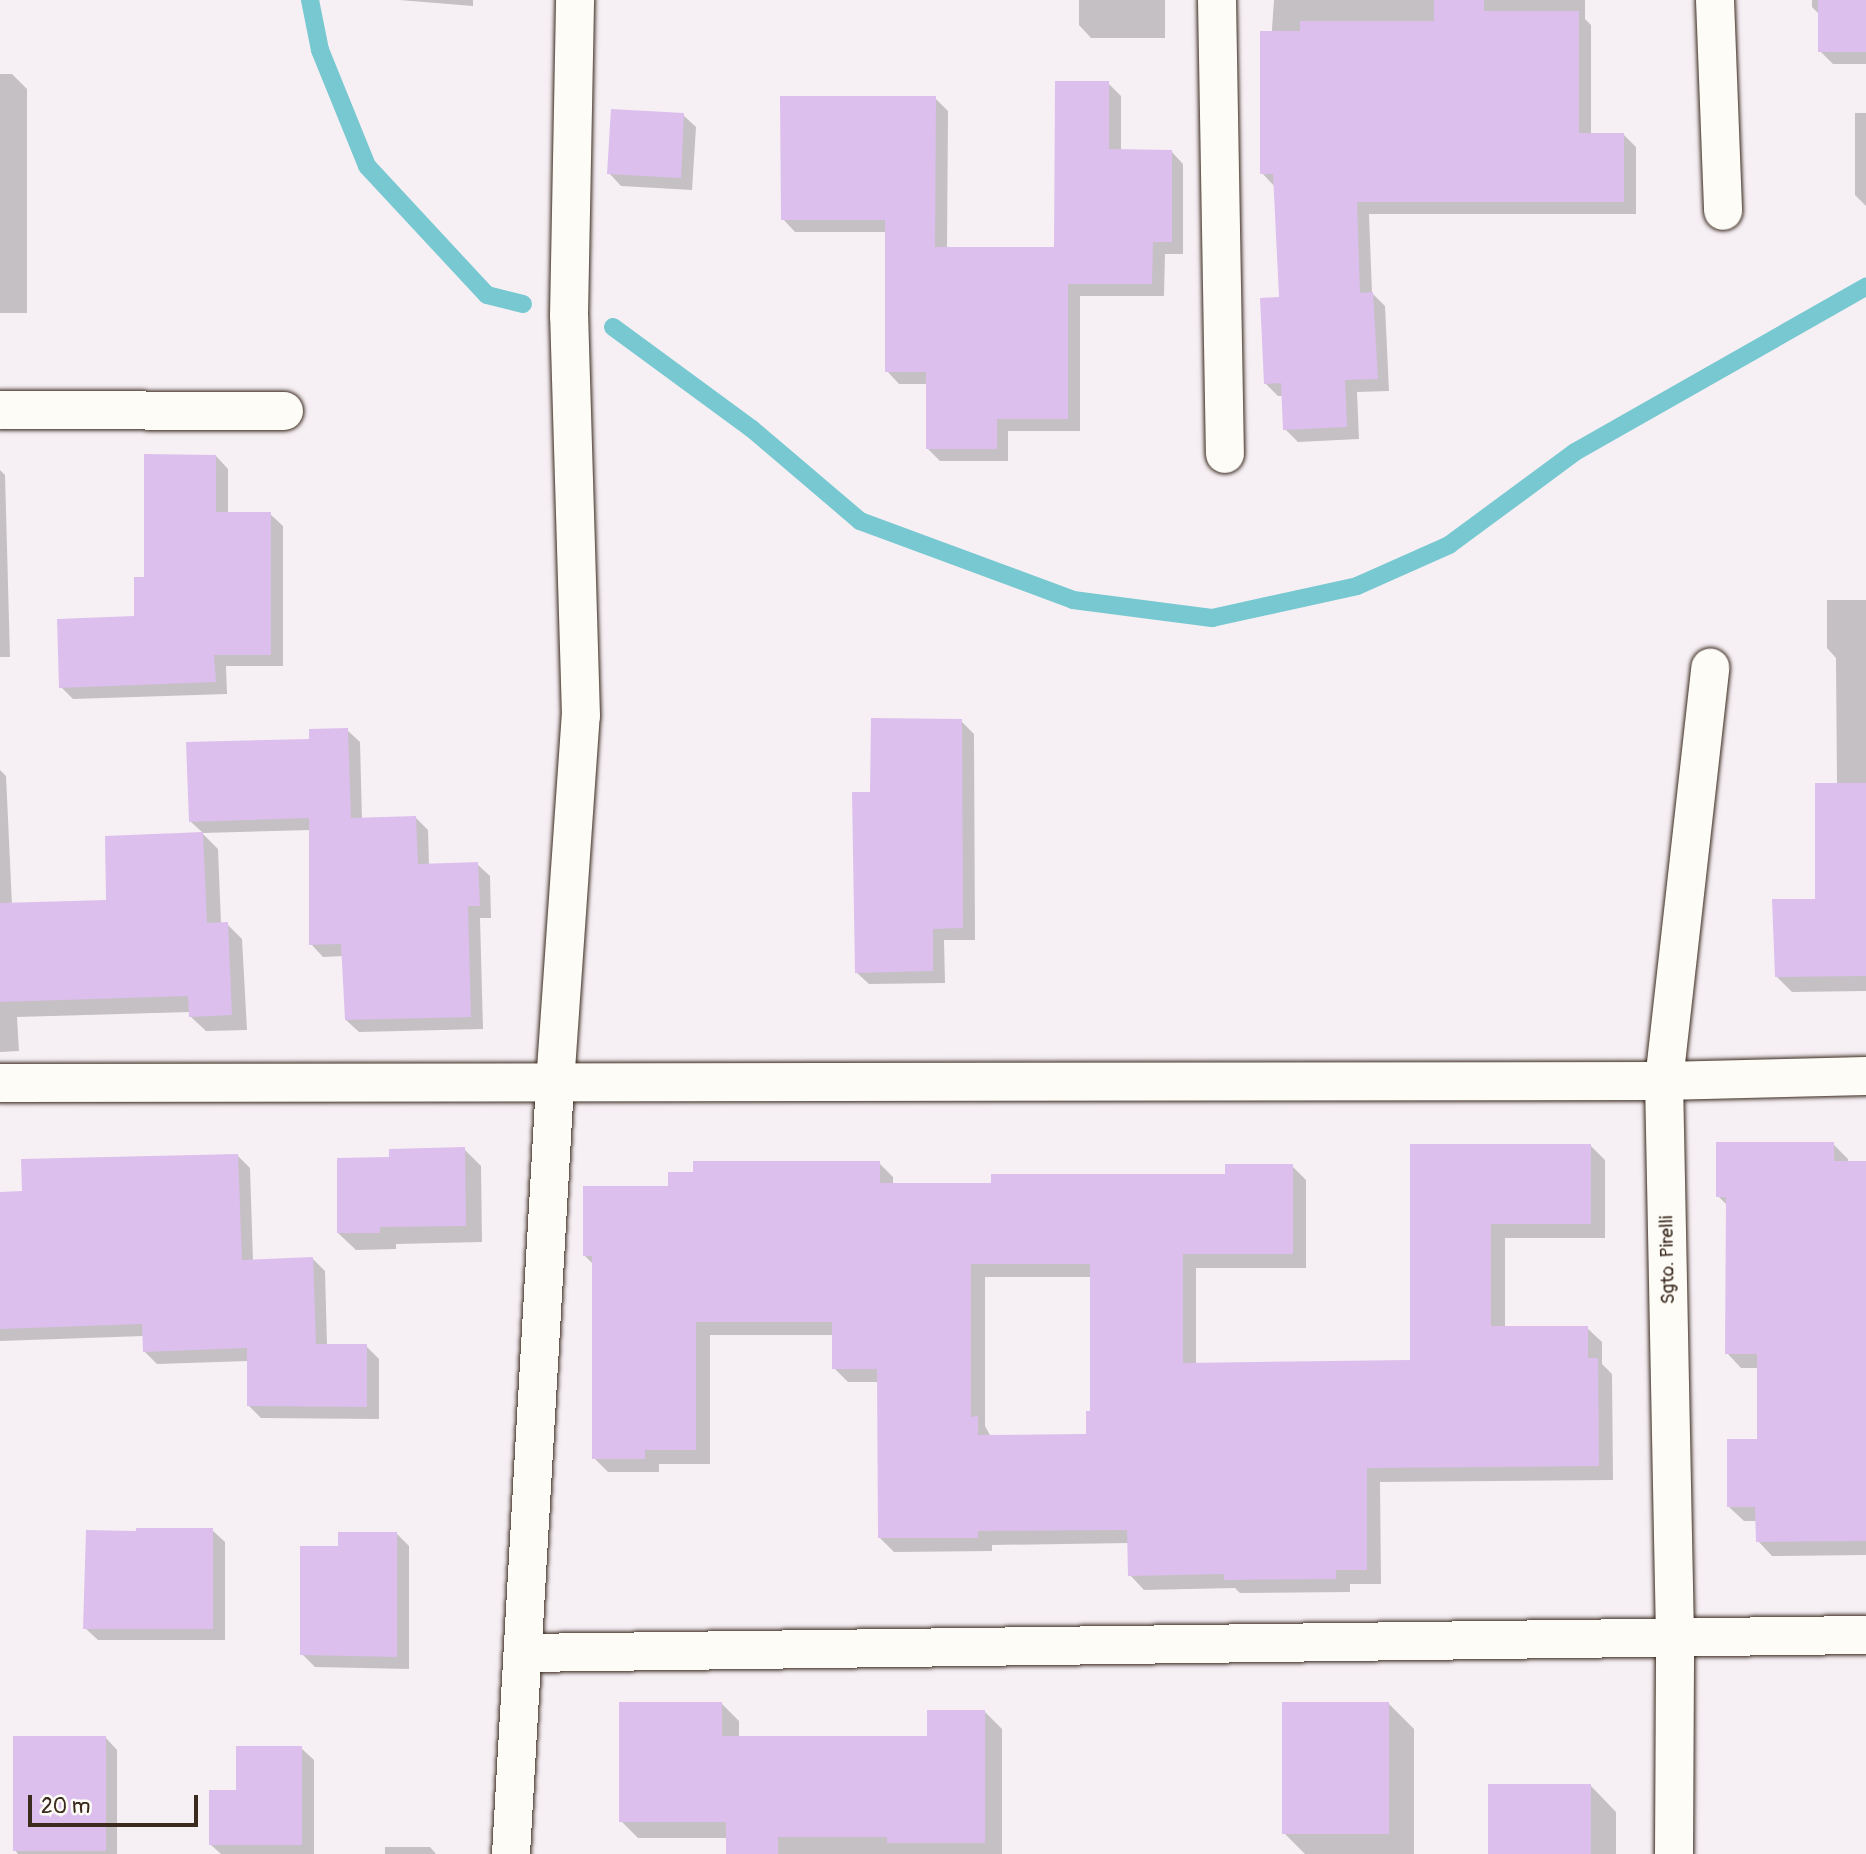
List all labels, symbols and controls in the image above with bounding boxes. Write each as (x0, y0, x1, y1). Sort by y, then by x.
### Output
street label: Sgto. Pirelli (1656, 1215, 1680, 1305)
scale bar (32, 1780, 201, 1824)
text: 20 m (41, 1793, 90, 1820)

